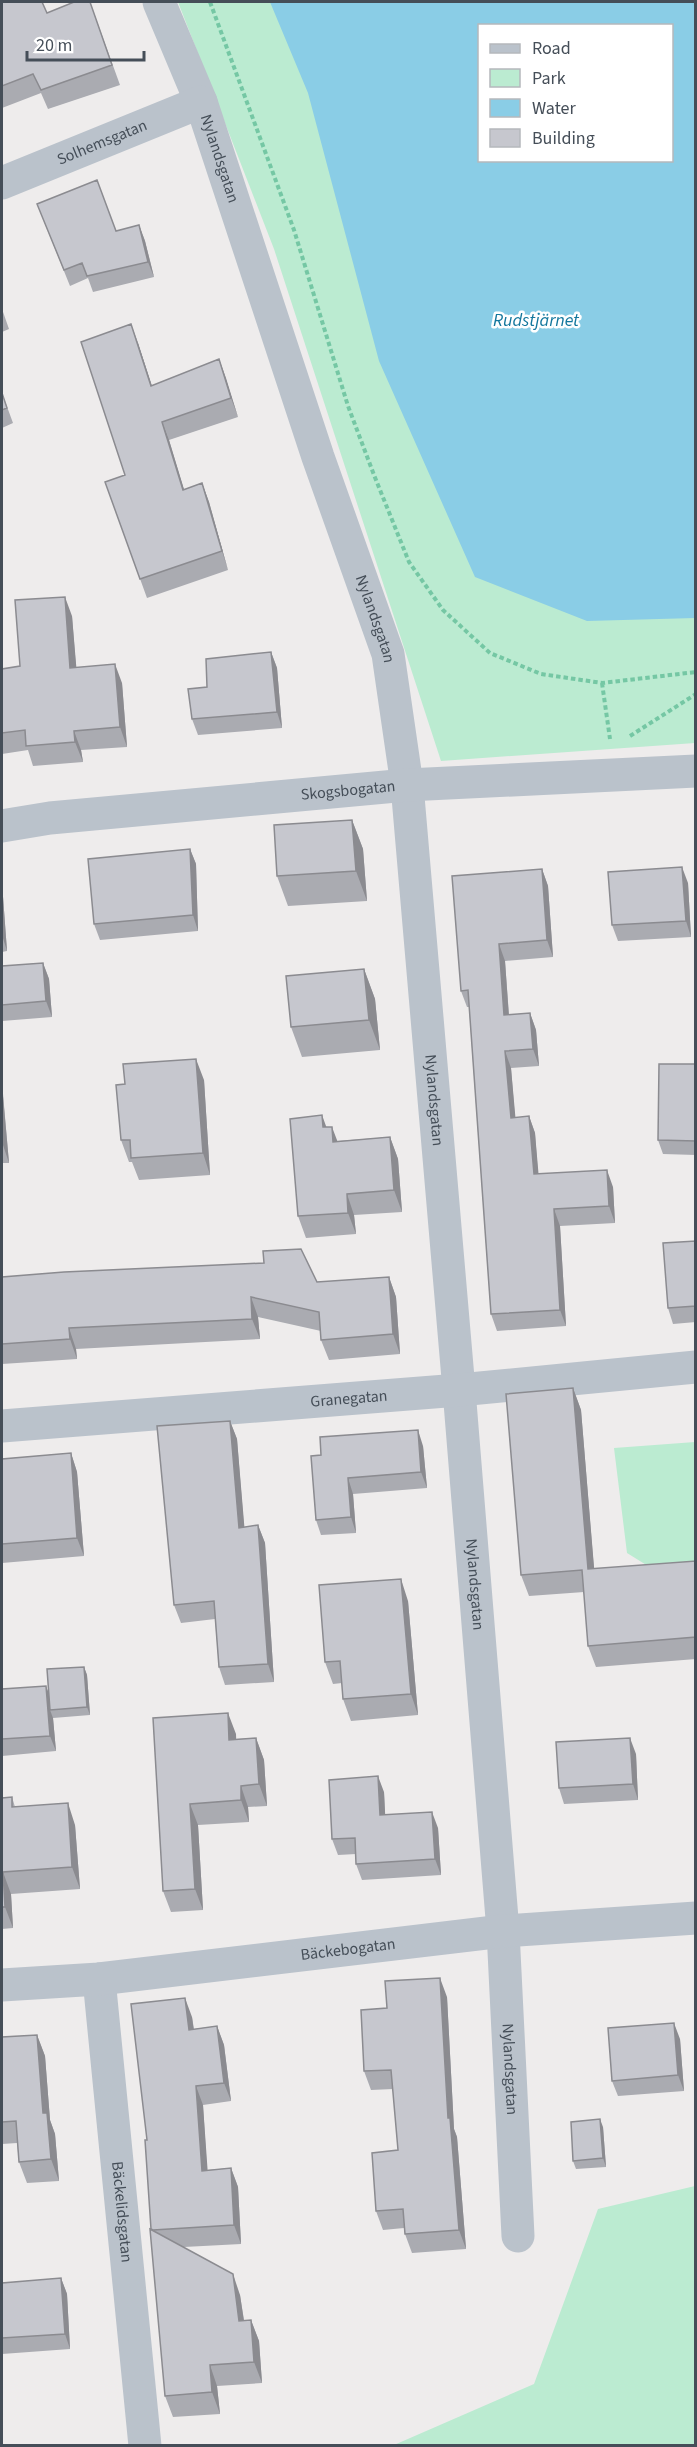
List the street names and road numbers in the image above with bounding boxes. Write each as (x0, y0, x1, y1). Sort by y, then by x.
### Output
street label: Nylandsgatan (195, 111, 244, 206)
street label: Solhemsgatan (54, 114, 150, 170)
street label: Nylandsgatan (350, 572, 400, 664)
street label: Skogsbogatan (300, 775, 396, 806)
street label: Nylandsgatan (419, 1053, 449, 1147)
street label: Granegatan (310, 1385, 388, 1413)
street label: Nylandsgatan (460, 1538, 490, 1631)
street label: Bäckebogatan (299, 1933, 397, 1966)
street label: Nylandsgatan (497, 2023, 523, 2116)
street label: Bäckelidsgatan (106, 2160, 138, 2264)

